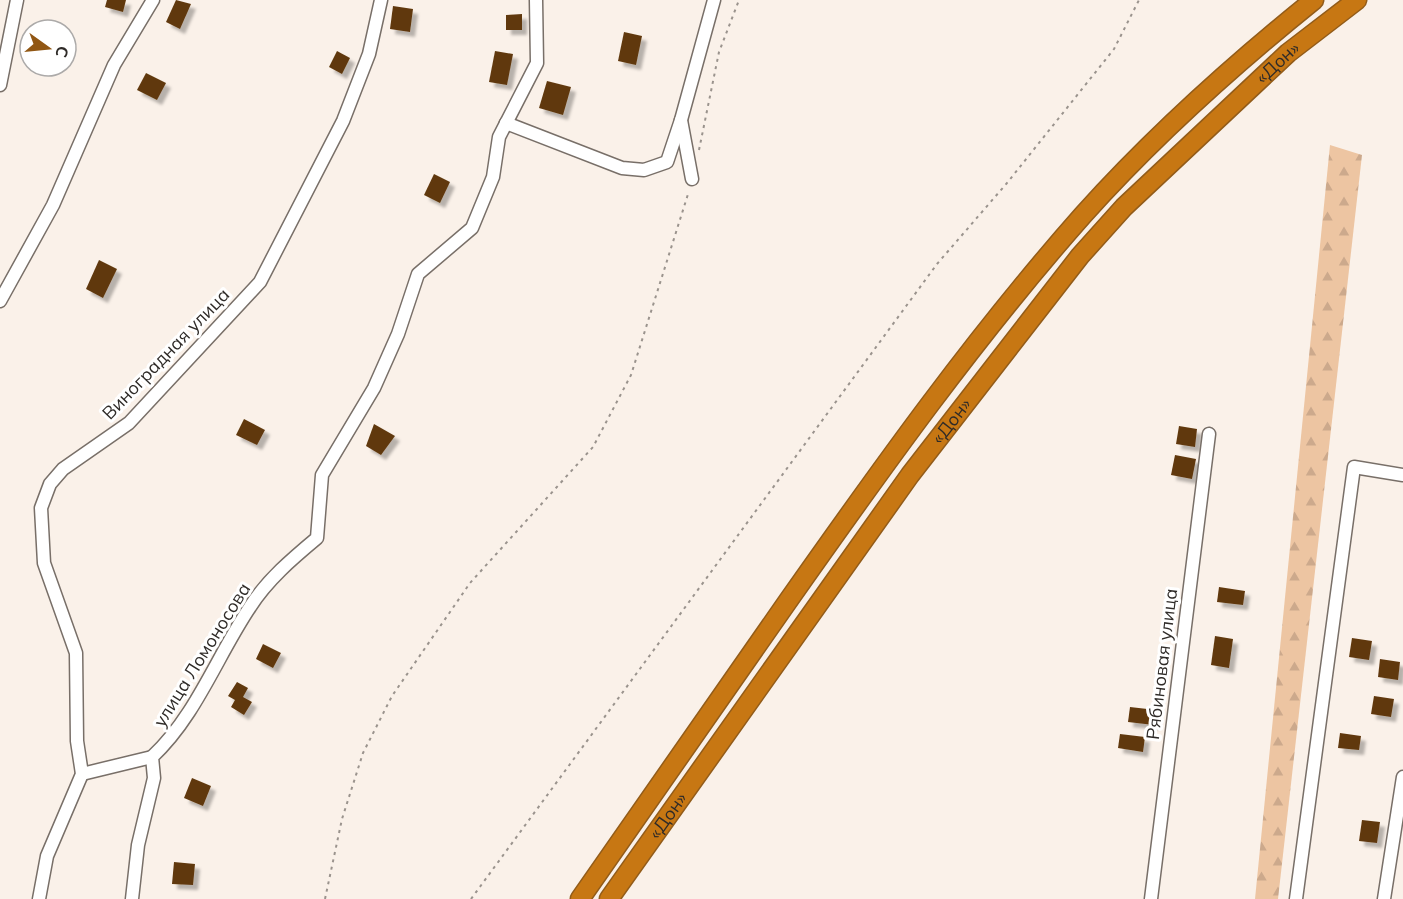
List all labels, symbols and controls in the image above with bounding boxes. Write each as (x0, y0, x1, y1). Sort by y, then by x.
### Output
north arrow (18, 18, 78, 78)
street label: «Дон» (1251, 36, 1304, 88)
text: С (51, 44, 74, 60)
street label: Виноградная улица (97, 283, 234, 424)
street label: «Дон» (926, 393, 976, 448)
street label: улица Ломоносова (148, 578, 255, 731)
street label: Рябиновая улица (1141, 587, 1182, 741)
street label: «Дон» (643, 788, 692, 843)

